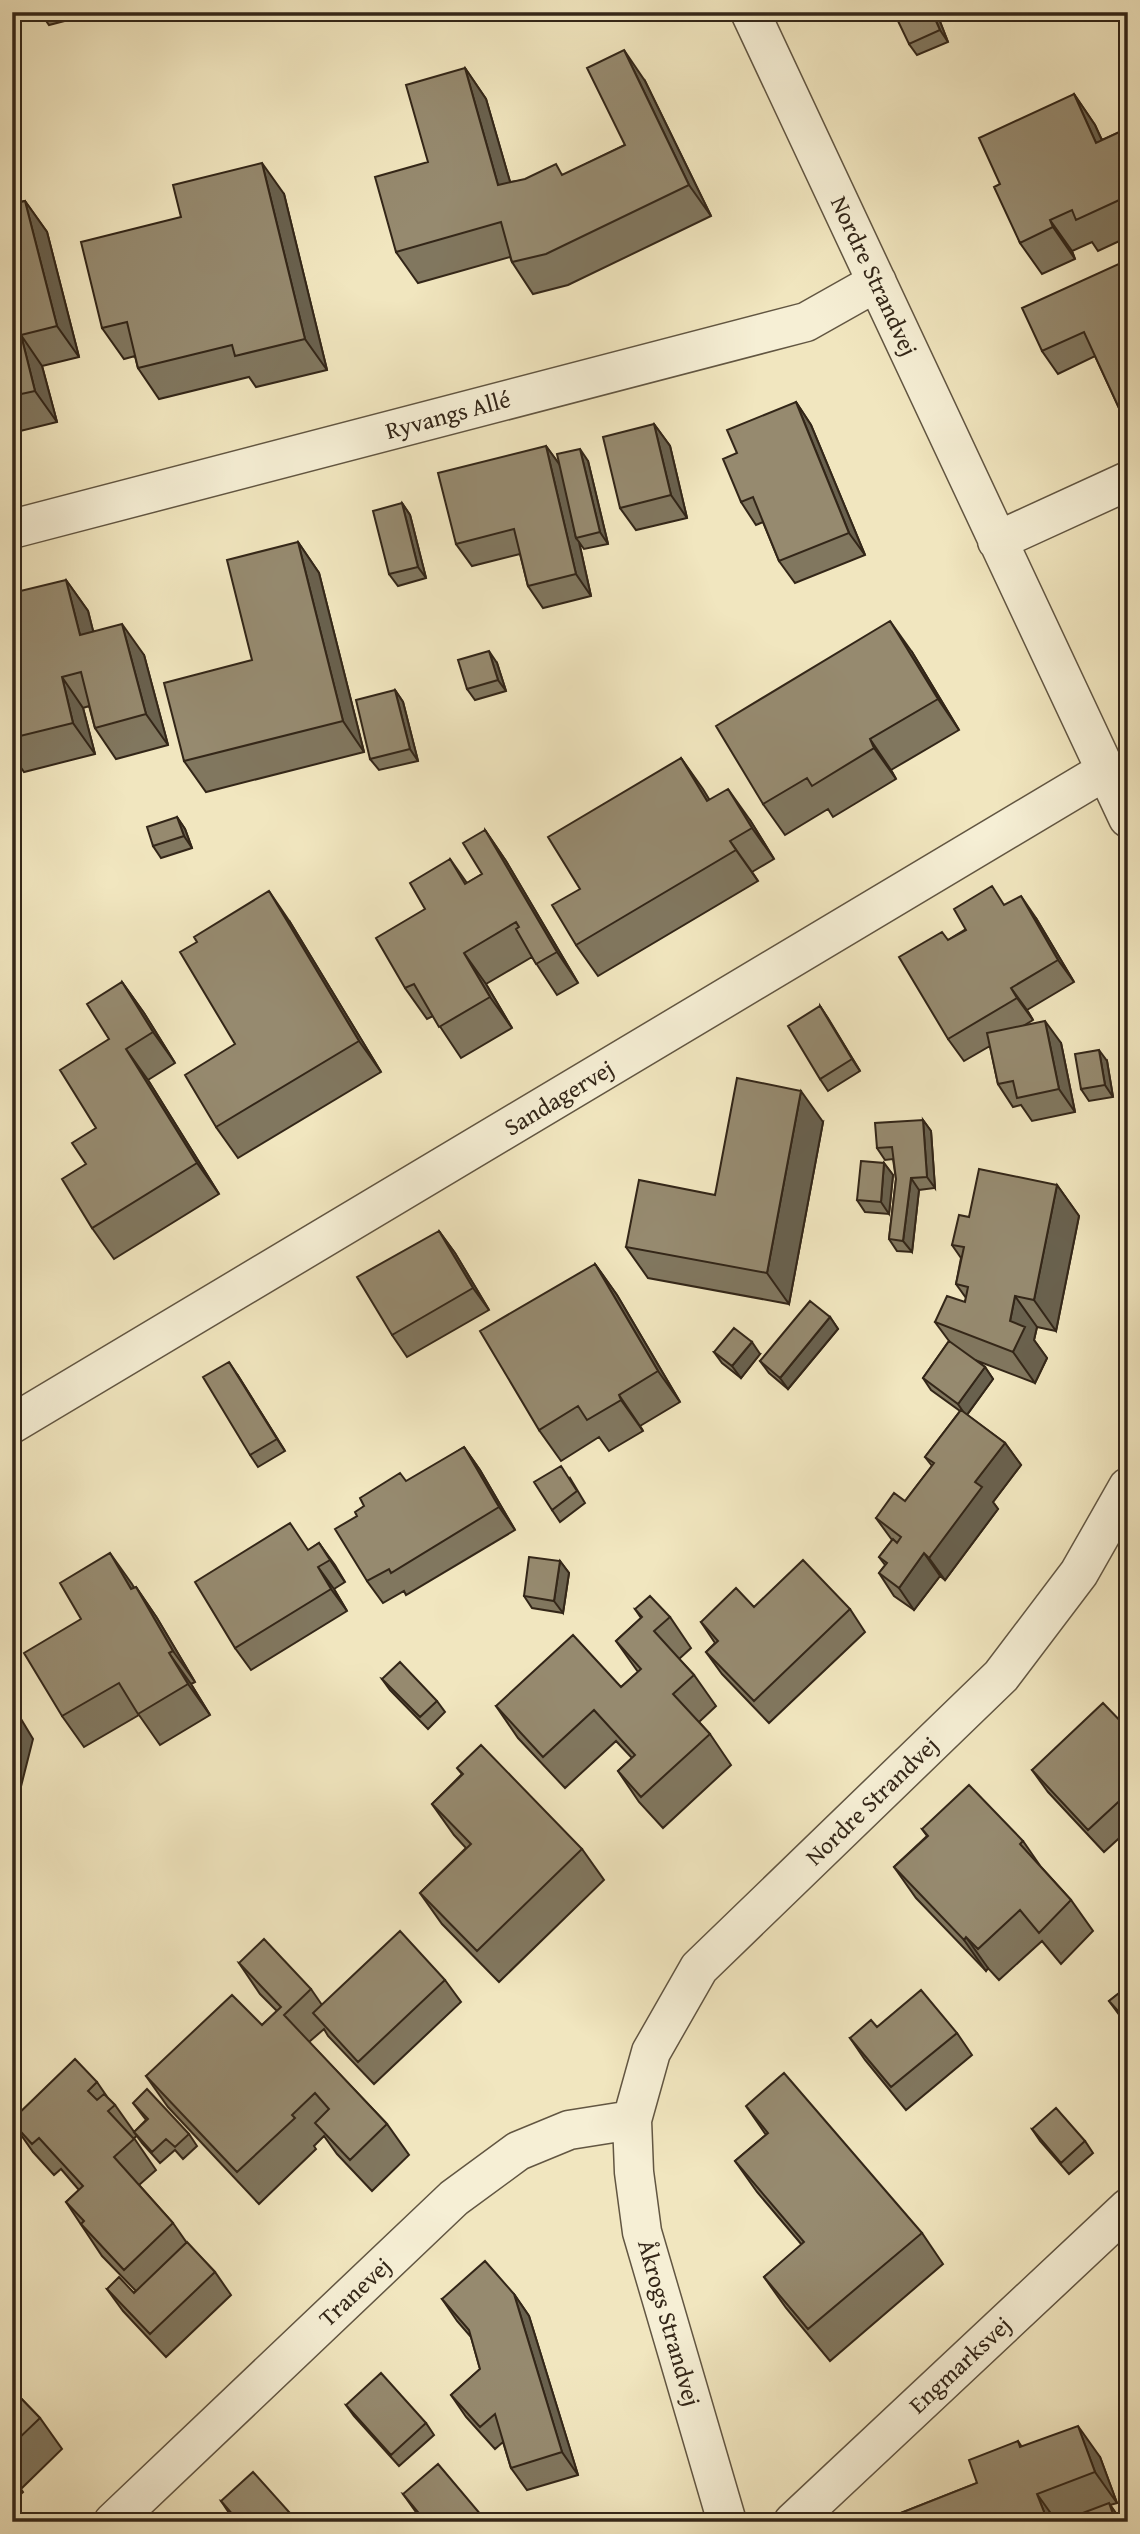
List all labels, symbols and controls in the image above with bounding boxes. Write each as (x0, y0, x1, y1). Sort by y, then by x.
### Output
street label: Nordre Strandvej (822, 190, 927, 362)
street label: Ryvangs Allé (381, 381, 514, 448)
street label: Sandagervej (497, 1051, 620, 1144)
street label: Nordre Strandvej (797, 1728, 946, 1873)
street label: Åkrogs Strandvej (629, 2235, 710, 2410)
street label: Tranevej (310, 2249, 399, 2335)
street label: Engmarksvej (900, 2308, 1019, 2421)

